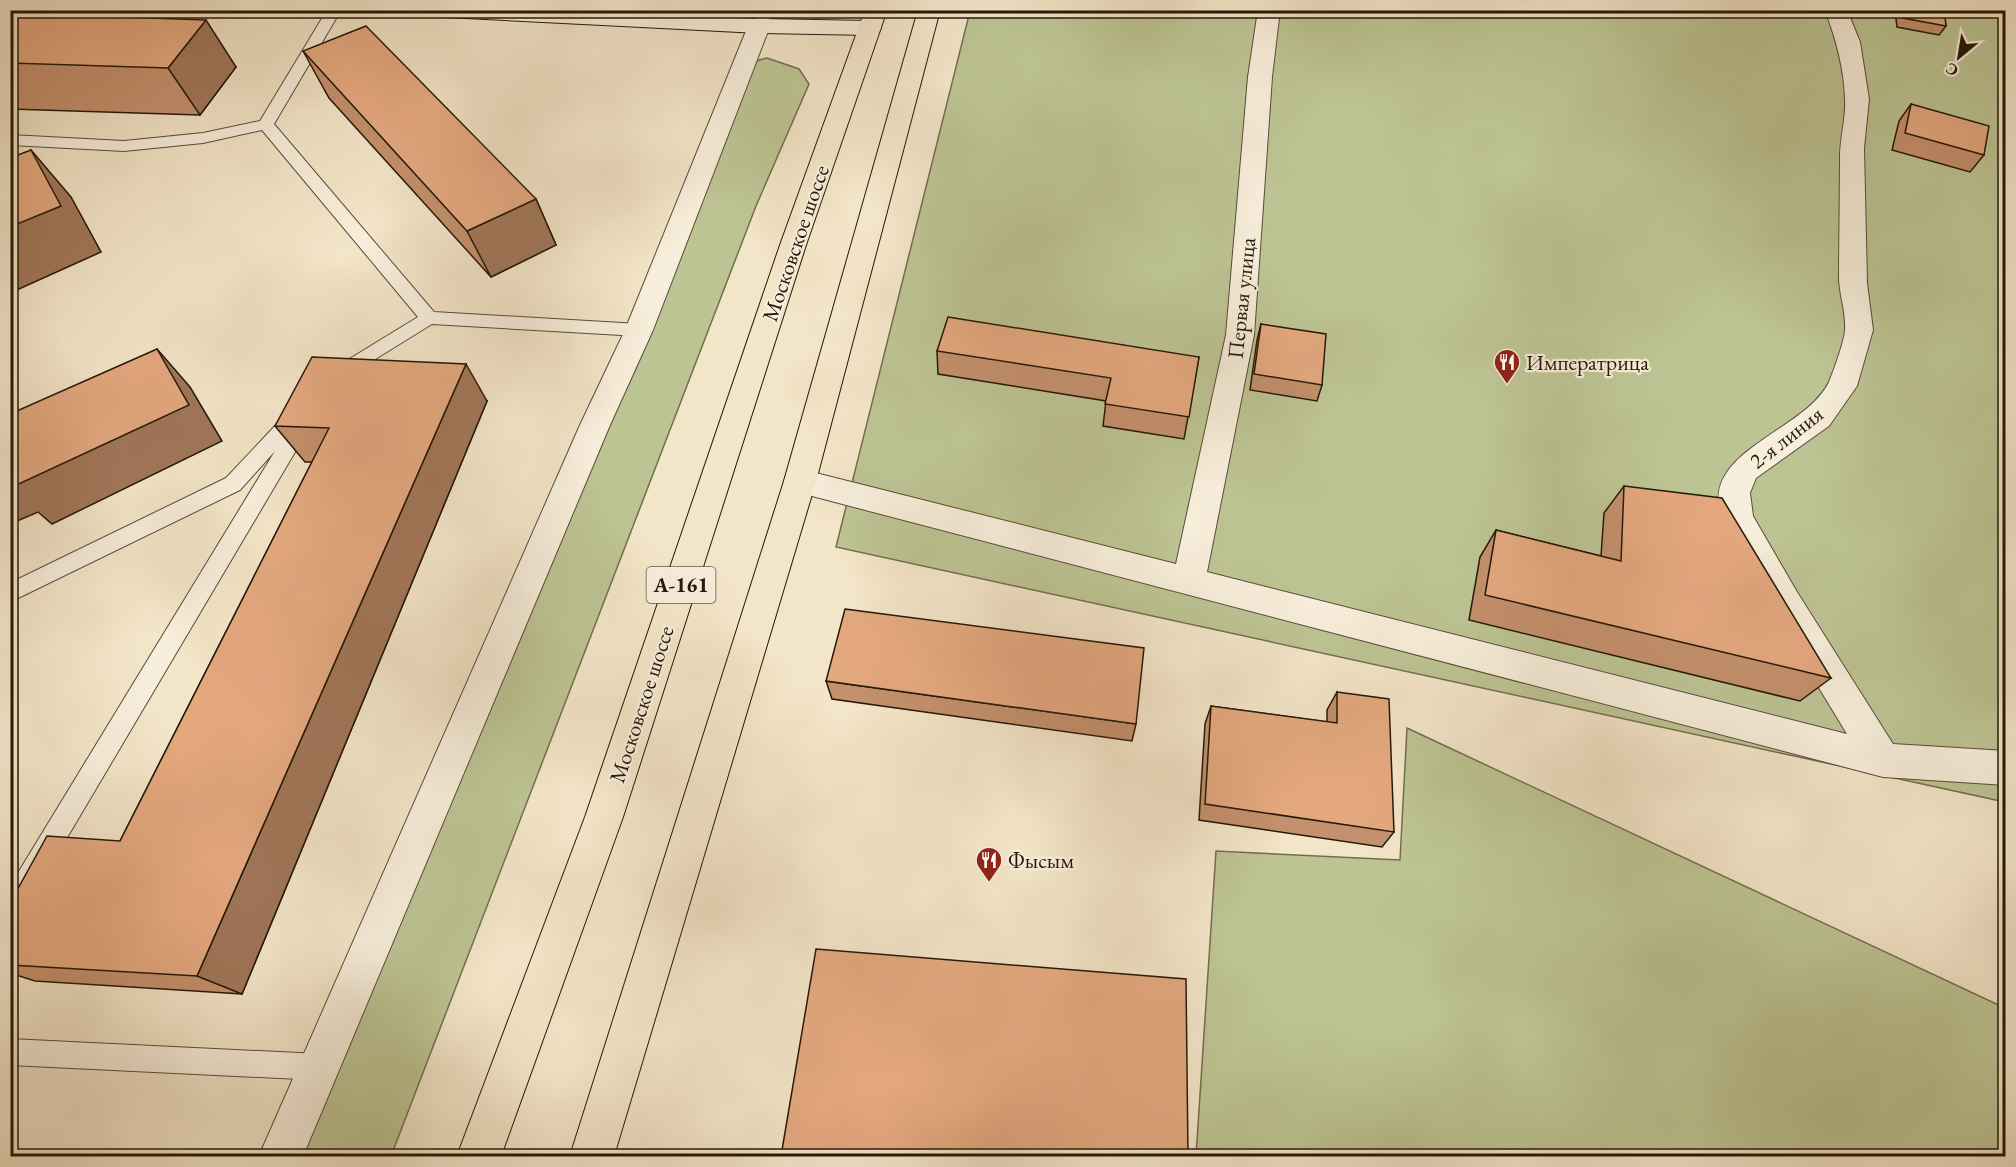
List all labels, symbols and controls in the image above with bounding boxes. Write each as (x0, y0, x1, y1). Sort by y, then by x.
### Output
north arrow (1929, 27, 1989, 87)
text: С (1942, 58, 1962, 81)
street label: Московское шоссе (755, 161, 836, 325)
street label: Первая улица (1221, 236, 1262, 360)
restaurant icon: Императрица (1492, 347, 1522, 385)
place label: Императрица (1526, 348, 1649, 377)
street label: 2-я линия (1744, 399, 1829, 475)
road number: А-161 (646, 567, 716, 603)
street label: Московское шоссе (602, 622, 681, 786)
restaurant icon: Фысым (974, 845, 1004, 883)
place label: Фысым (1008, 846, 1074, 875)

